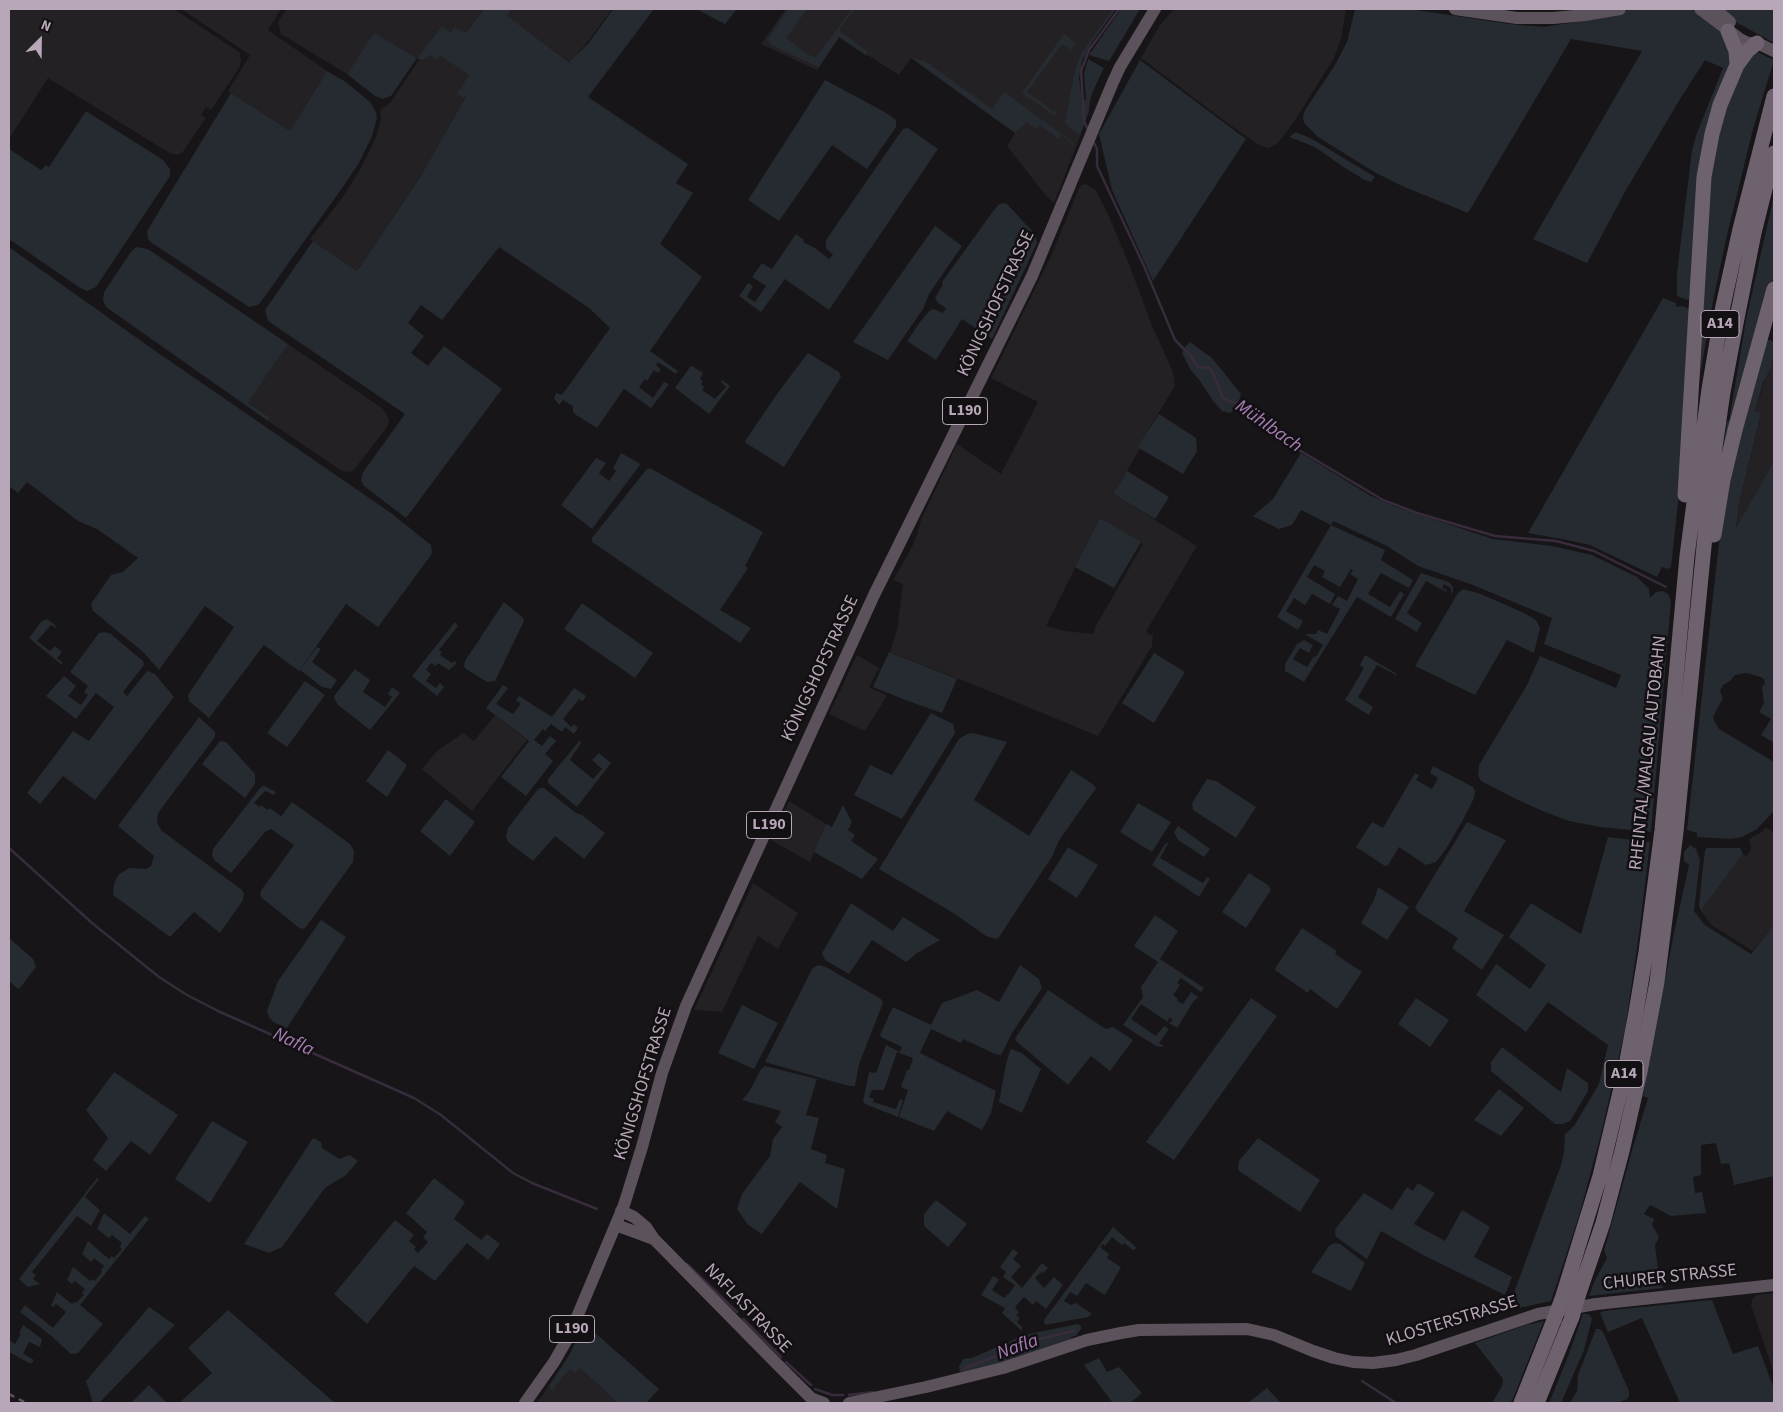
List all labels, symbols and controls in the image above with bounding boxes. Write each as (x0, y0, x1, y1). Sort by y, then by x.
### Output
north arrow (15, 15, 65, 65)
text: N (38, 15, 54, 37)
street label: KÖNIGSHOFSTRASSE (954, 228, 1040, 380)
road number: A14 (1701, 310, 1739, 338)
water label: Mühlbach (1230, 396, 1306, 458)
road number: L190 (942, 398, 988, 424)
street label: KÖNIGSHOFSTRASSE (778, 593, 864, 745)
street label: RHEINTAL/WALGAU AUTOBAHN (1626, 635, 1672, 871)
road number: L190 (746, 812, 792, 838)
street label: KÖNIGSHOFSTRASSE (610, 1005, 678, 1163)
water label: Nafla (269, 1024, 317, 1062)
road number: A14 (1605, 1060, 1643, 1088)
street label: NAFLASTRASSE (699, 1260, 795, 1358)
street label: CHURER STRASSE (1602, 1260, 1738, 1296)
street label: KLOSTERSTRASSE (1384, 1292, 1520, 1352)
road number: L190 (550, 1316, 594, 1342)
water label: Nafla (994, 1330, 1042, 1366)

